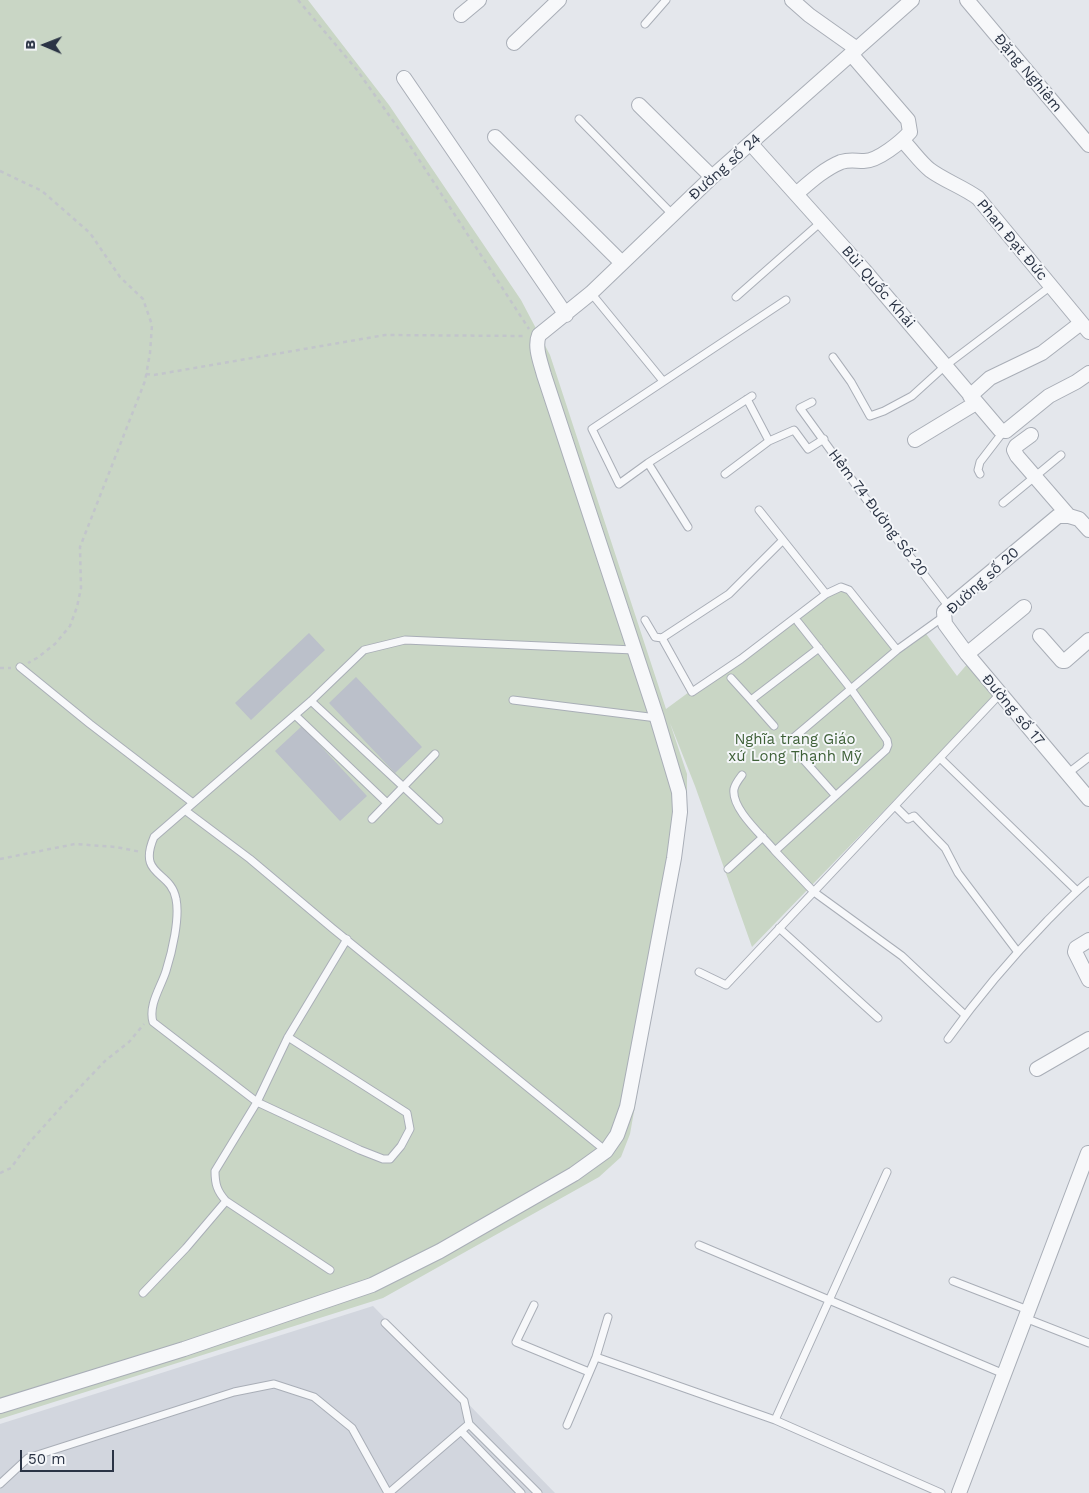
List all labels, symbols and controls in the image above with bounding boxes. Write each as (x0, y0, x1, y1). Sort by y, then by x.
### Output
north arrow (20, 20, 70, 70)
street label: Đặng Nghiêm (990, 30, 1066, 116)
text: B (22, 40, 38, 50)
street label: Đường số 24 (685, 130, 765, 204)
street label: Phan Đạt Đức (973, 196, 1051, 284)
street label: Bùi Quốc Khái (838, 242, 918, 332)
street label: Hẻm 74 Đường Số 20 (824, 446, 932, 580)
street label: Đường số 20 (943, 544, 1023, 618)
street label: Đường số 17 (978, 671, 1048, 749)
park label: Nghĩa trang Giáo xứ Long Thạnh Mỹ (728, 731, 862, 766)
scale bar (22, 1440, 116, 1472)
text: 50 m (28, 1450, 65, 1468)

